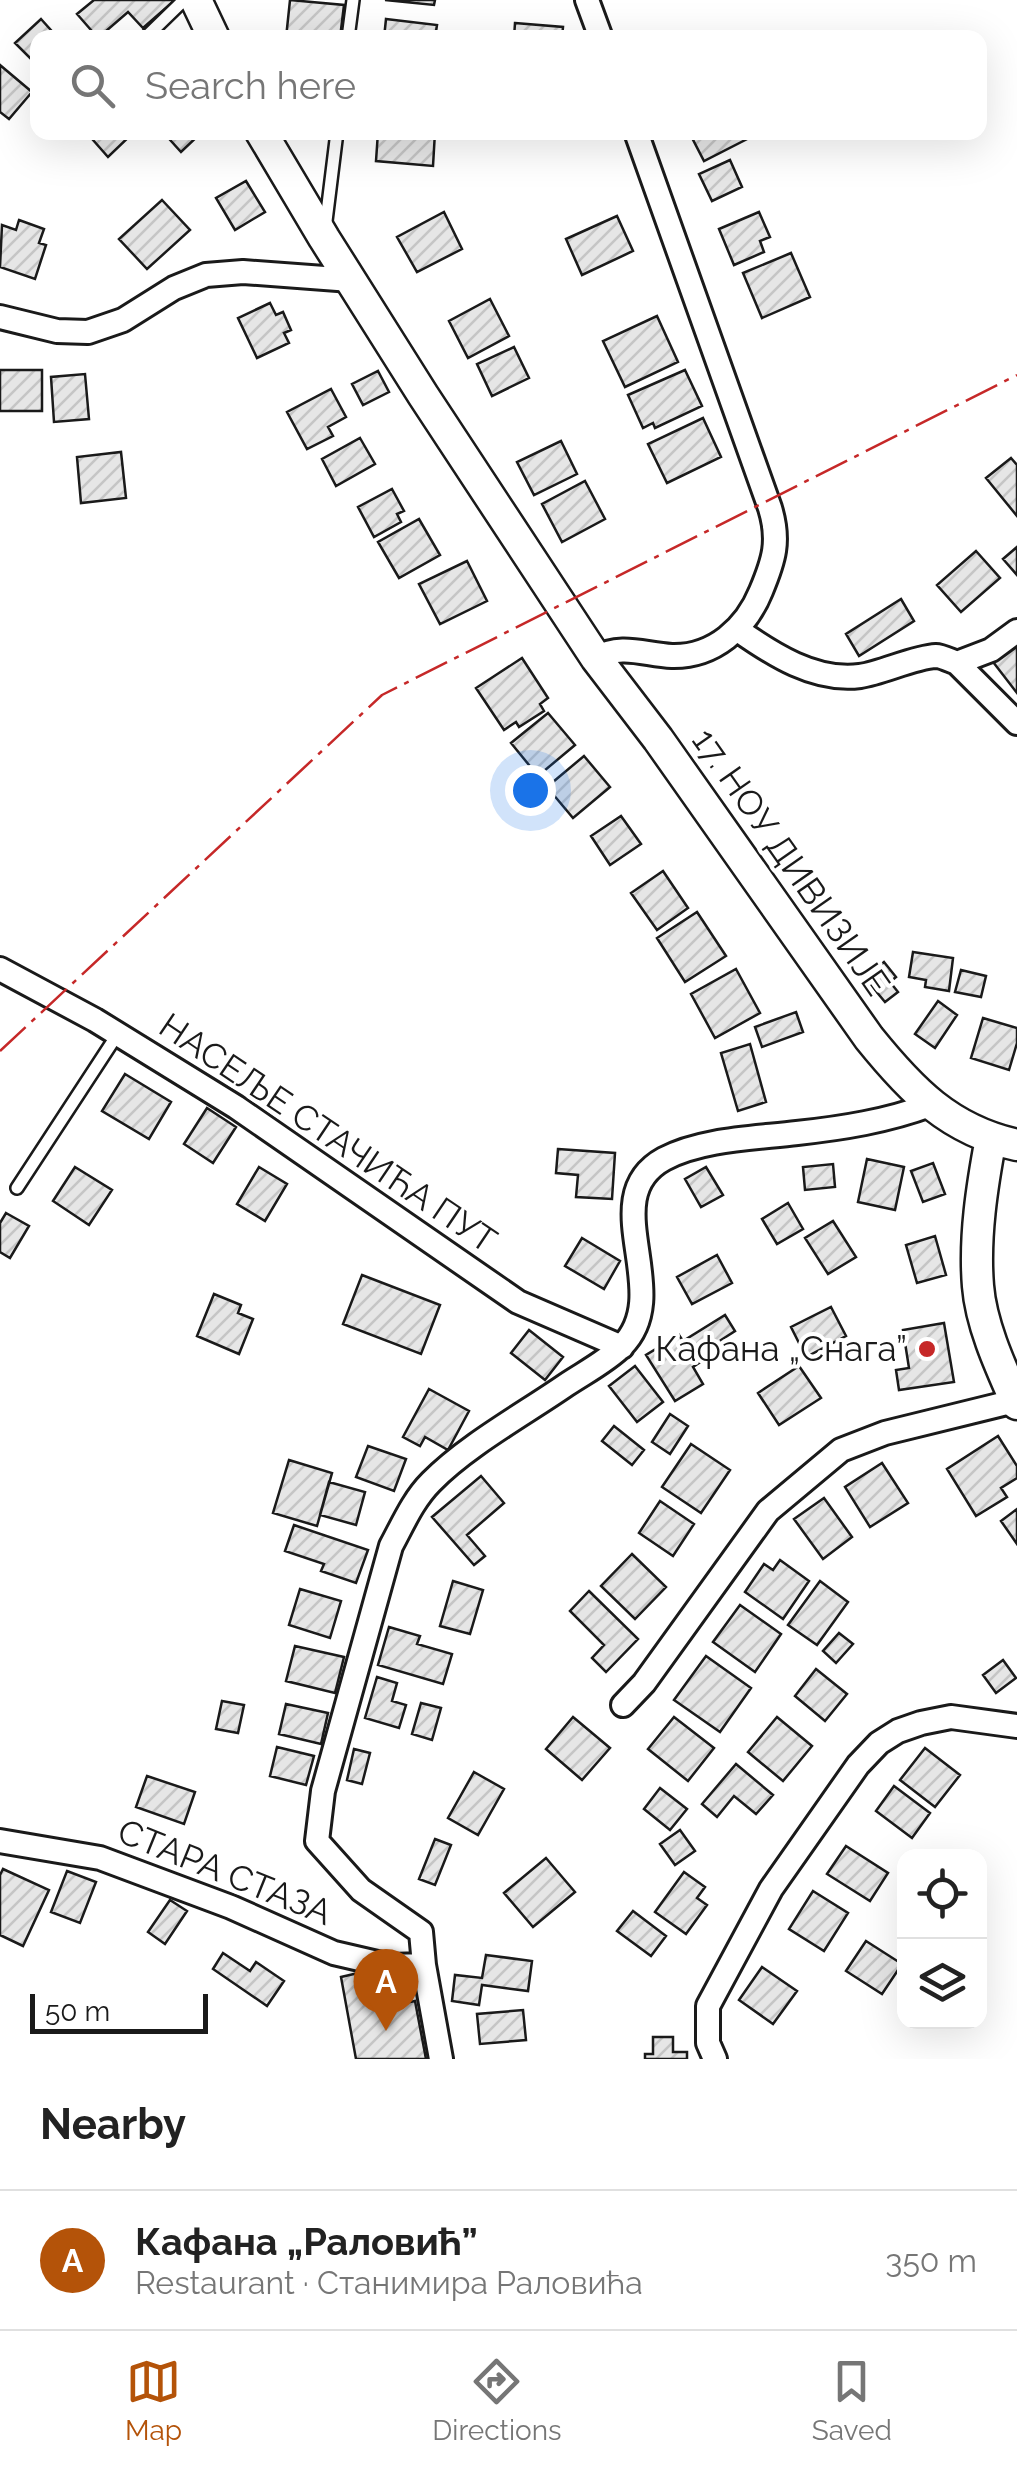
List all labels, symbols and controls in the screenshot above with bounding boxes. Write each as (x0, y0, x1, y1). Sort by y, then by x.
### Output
search box (30, 30, 987, 140)
icon: search (65, 58, 120, 113)
text: Search here (145, 63, 356, 108)
street label: 17. НОУ ДИВИЗИЈЕ (684, 721, 899, 1003)
your location (505, 765, 556, 816)
street label: НАСЕЉЕ СТАЧИЋА ПУТ (152, 1004, 505, 1261)
place label: Кафана „Снага” (655, 1328, 907, 1369)
marker: Кафана „Снага” (916, 1338, 938, 1360)
street label: СТАРА СТАЗА (112, 1810, 338, 1933)
map controls (897, 1849, 987, 2029)
button: locate (897, 1849, 987, 1939)
button: layers (897, 1939, 987, 2029)
pin: A (354, 1948, 418, 2031)
scale bar (30, 1989, 208, 2034)
text: 50 m (45, 1995, 110, 2028)
text: Nearby (40, 2100, 186, 2149)
text: Кафана „Раловић” (135, 2219, 478, 2264)
text: A (62, 2242, 83, 2279)
text: 350 m (885, 2242, 977, 2279)
text: Restaurant · Станимира Раловића (135, 2264, 643, 2301)
tab: Map (125, 2354, 182, 2447)
tab: Directions (432, 2354, 562, 2447)
tab: Saved (812, 2354, 892, 2447)

